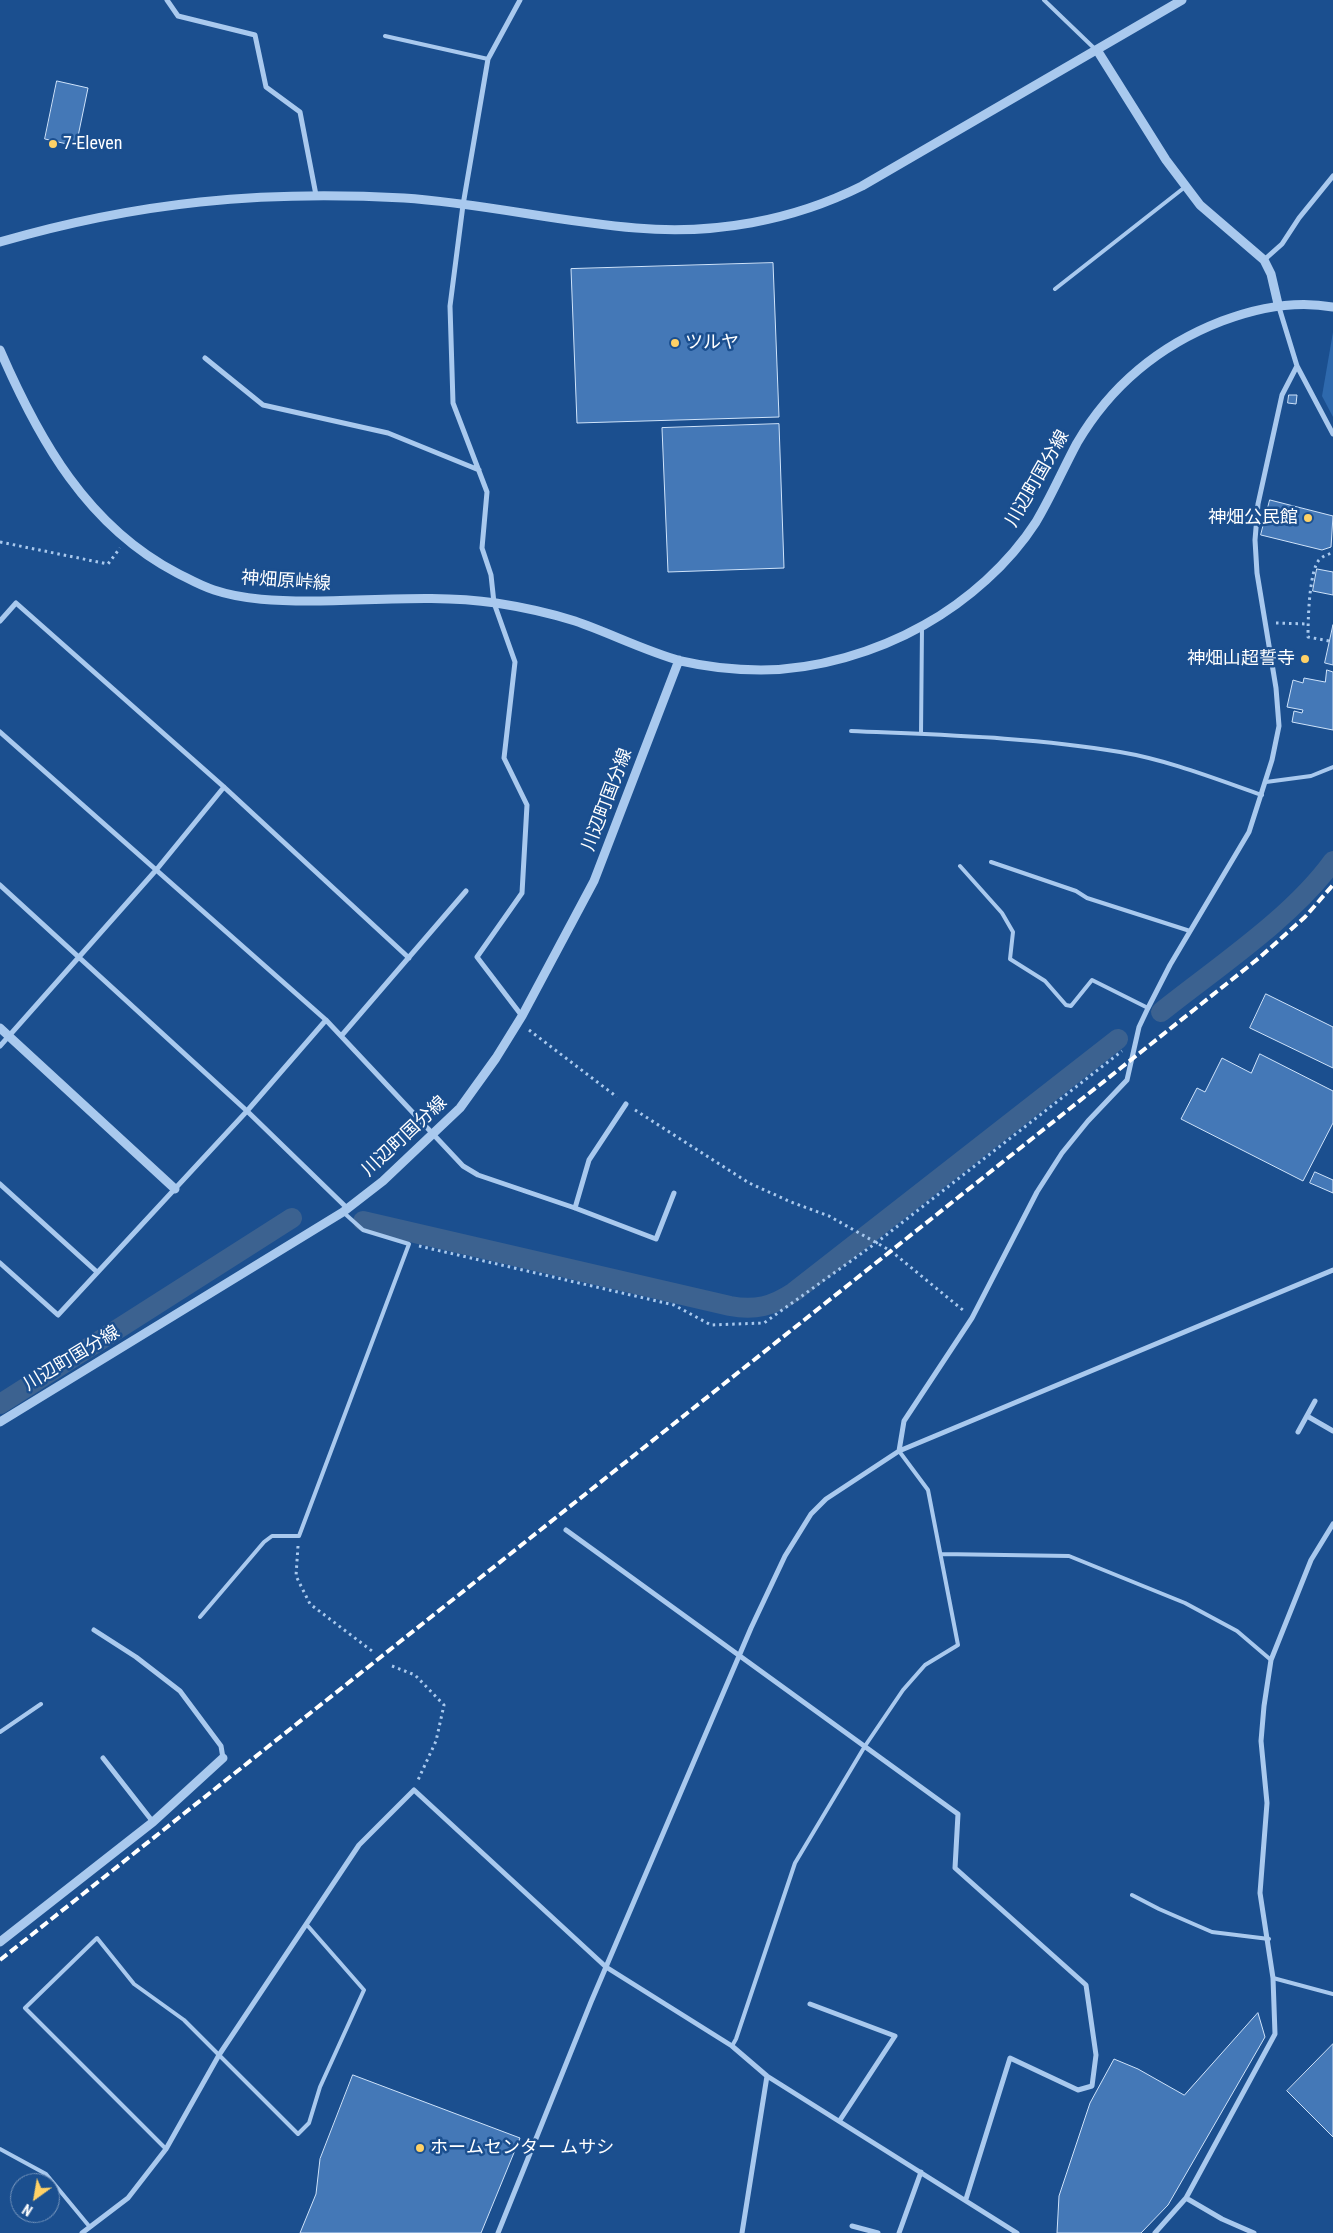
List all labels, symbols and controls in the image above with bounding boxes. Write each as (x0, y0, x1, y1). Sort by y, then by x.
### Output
place label: 7-Eleven (63, 133, 122, 155)
marker: 7-Eleven (47, 138, 59, 150)
place label: ツルヤ (685, 332, 739, 354)
marker: ツルヤ (669, 337, 681, 349)
street label: 川辺町国分線 (1002, 427, 1074, 531)
place label: 神畑公民館 (1208, 507, 1298, 529)
marker: 神畑公民館 (1302, 512, 1314, 524)
street label: 神畑原峠線 (240, 568, 332, 596)
place label: 神畑山超誓寺 (1187, 648, 1295, 670)
marker: 神畑山超誓寺 (1299, 653, 1311, 665)
street label: 川辺町国分線 (579, 746, 637, 854)
street label: 川辺町国分線 (358, 1092, 452, 1182)
street label: 川辺町国分線 (20, 1322, 124, 1396)
place label: ホームセンター ムサシ (430, 2137, 614, 2159)
marker: ホームセンター ムサシ (414, 2142, 426, 2154)
north arrow (10, 2173, 60, 2223)
text: N (20, 2201, 35, 2219)

